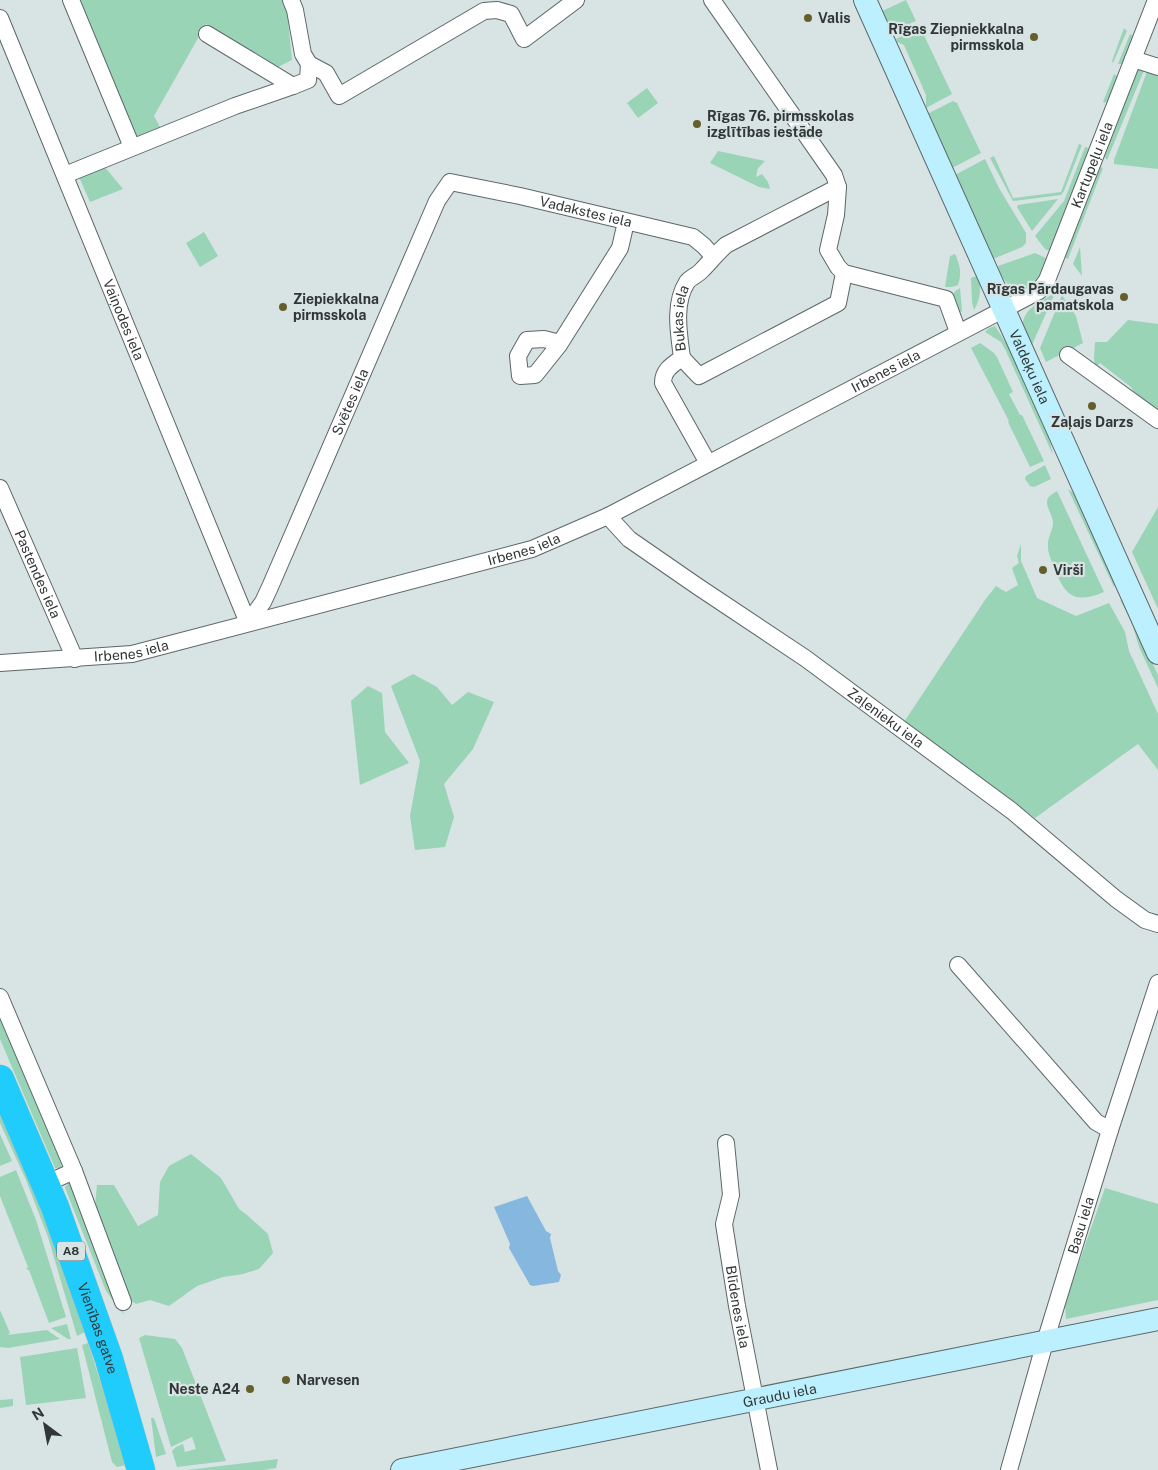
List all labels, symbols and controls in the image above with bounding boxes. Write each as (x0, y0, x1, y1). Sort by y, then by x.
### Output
place label: Valis (818, 10, 851, 26)
marker: Valis (802, 12, 814, 24)
place label: Rīgas Ziepniekkalna pirmsskola (888, 21, 1024, 53)
marker: Rīgas Ziepniekkalna pirmsskola (1028, 31, 1040, 43)
place label: Rīgas 76. pirmsskolas izglītības iestāde (707, 108, 854, 140)
marker: Rīgas 76. pirmsskolas izglītības iestāde (691, 118, 703, 130)
street label: Kartupeļu iela (1068, 119, 1116, 210)
street label: Vadakstes iela (538, 193, 634, 230)
street label: Vaiņodes iela (100, 277, 147, 363)
place label: Rīgas Pārdaugavas pamatskola (987, 281, 1114, 313)
street label: Bukas iela (670, 282, 692, 352)
place label: Ziepiekkalna pirmsskola (293, 291, 379, 323)
marker: Rīgas Pārdaugavas pamatskola (1118, 291, 1130, 303)
marker: Ziepiekkalna pirmsskola (277, 301, 289, 313)
street label: Valdeķu iela (1006, 327, 1053, 406)
street label: Irbenes iela (849, 346, 923, 396)
street label: Svētes iela (329, 366, 371, 438)
marker: Zaļajs Darzs (1086, 400, 1098, 412)
place label: Zaļajs Darzs (1051, 414, 1133, 430)
street label: Pastendes iela (11, 527, 64, 621)
street label: Irbenes iela (486, 530, 563, 568)
place label: Virši (1053, 562, 1084, 578)
marker: Virši (1037, 564, 1049, 576)
street label: Irbenes iela (93, 637, 170, 665)
street label: Zaļenieku iela (845, 684, 927, 751)
street label: Basu iela (1064, 1195, 1097, 1256)
road number: A8 (57, 1242, 85, 1260)
street label: Blīdenes iela (723, 1264, 753, 1349)
street label: Vienības gatve (75, 1281, 121, 1376)
place label: Narvesen (296, 1372, 360, 1388)
marker: Narvesen (280, 1374, 292, 1386)
street label: Graudu iela (742, 1380, 818, 1410)
place label: Neste A24 (169, 1381, 240, 1397)
marker: Neste A24 (244, 1383, 256, 1395)
north arrow (20, 1400, 70, 1450)
text: N (29, 1404, 47, 1424)

